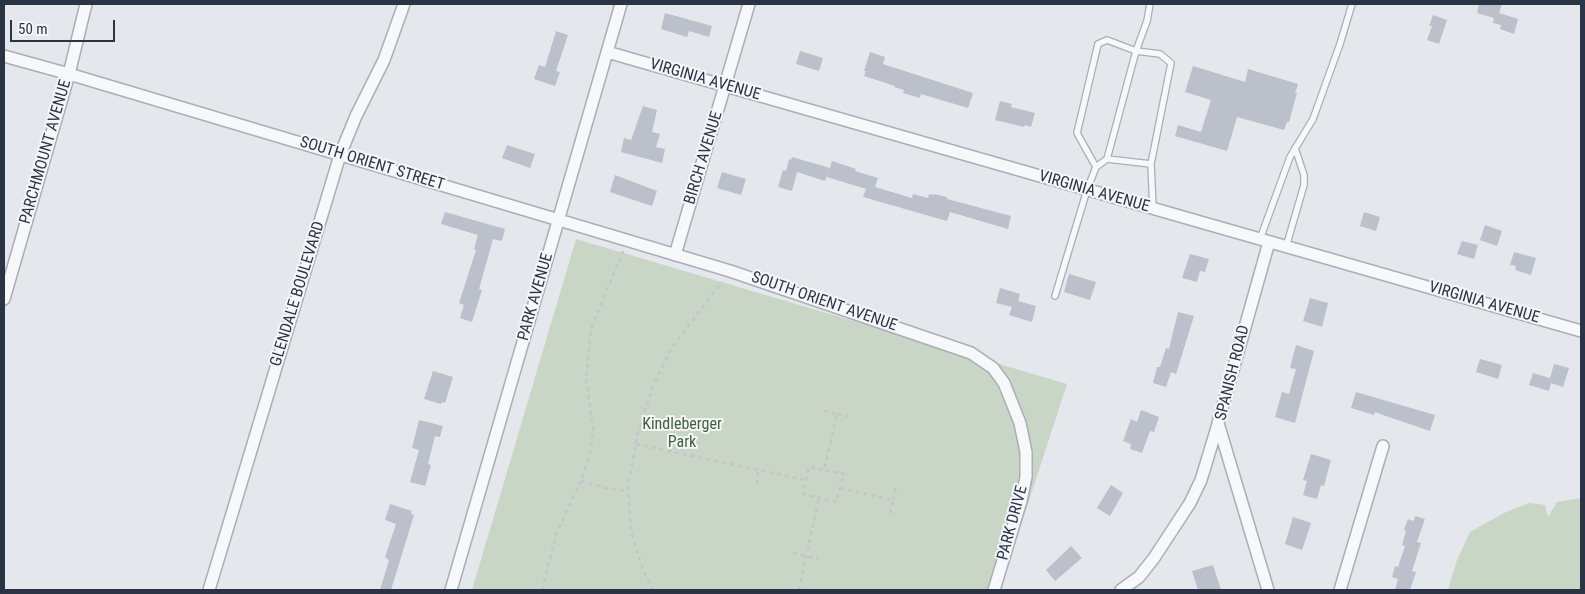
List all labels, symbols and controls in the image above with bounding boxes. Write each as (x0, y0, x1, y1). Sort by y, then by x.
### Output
scale bar (12, 10, 118, 42)
text: 50 m (18, 20, 48, 38)
street label: VIRGINIA AVENUE (647, 55, 763, 105)
street label: PARCHMOUNT AVENUE (16, 78, 76, 226)
street label: BIRCH AVENUE (681, 109, 727, 207)
street label: SOUTH ORIENT STREET (297, 133, 447, 195)
street label: VIRGINIA AVENUE (1036, 167, 1152, 217)
street label: GLENDALE BOULEVARD (267, 219, 329, 369)
street label: PARK AVENUE (514, 251, 558, 343)
street label: SOUTH ORIENT AVENUE (749, 268, 899, 336)
street label: VIRGINIA AVENUE (1426, 278, 1542, 328)
street label: SPANISH ROAD (1212, 323, 1254, 423)
park label: Kindleberger Park (642, 415, 722, 453)
street label: PARK DRIVE (994, 484, 1032, 562)

